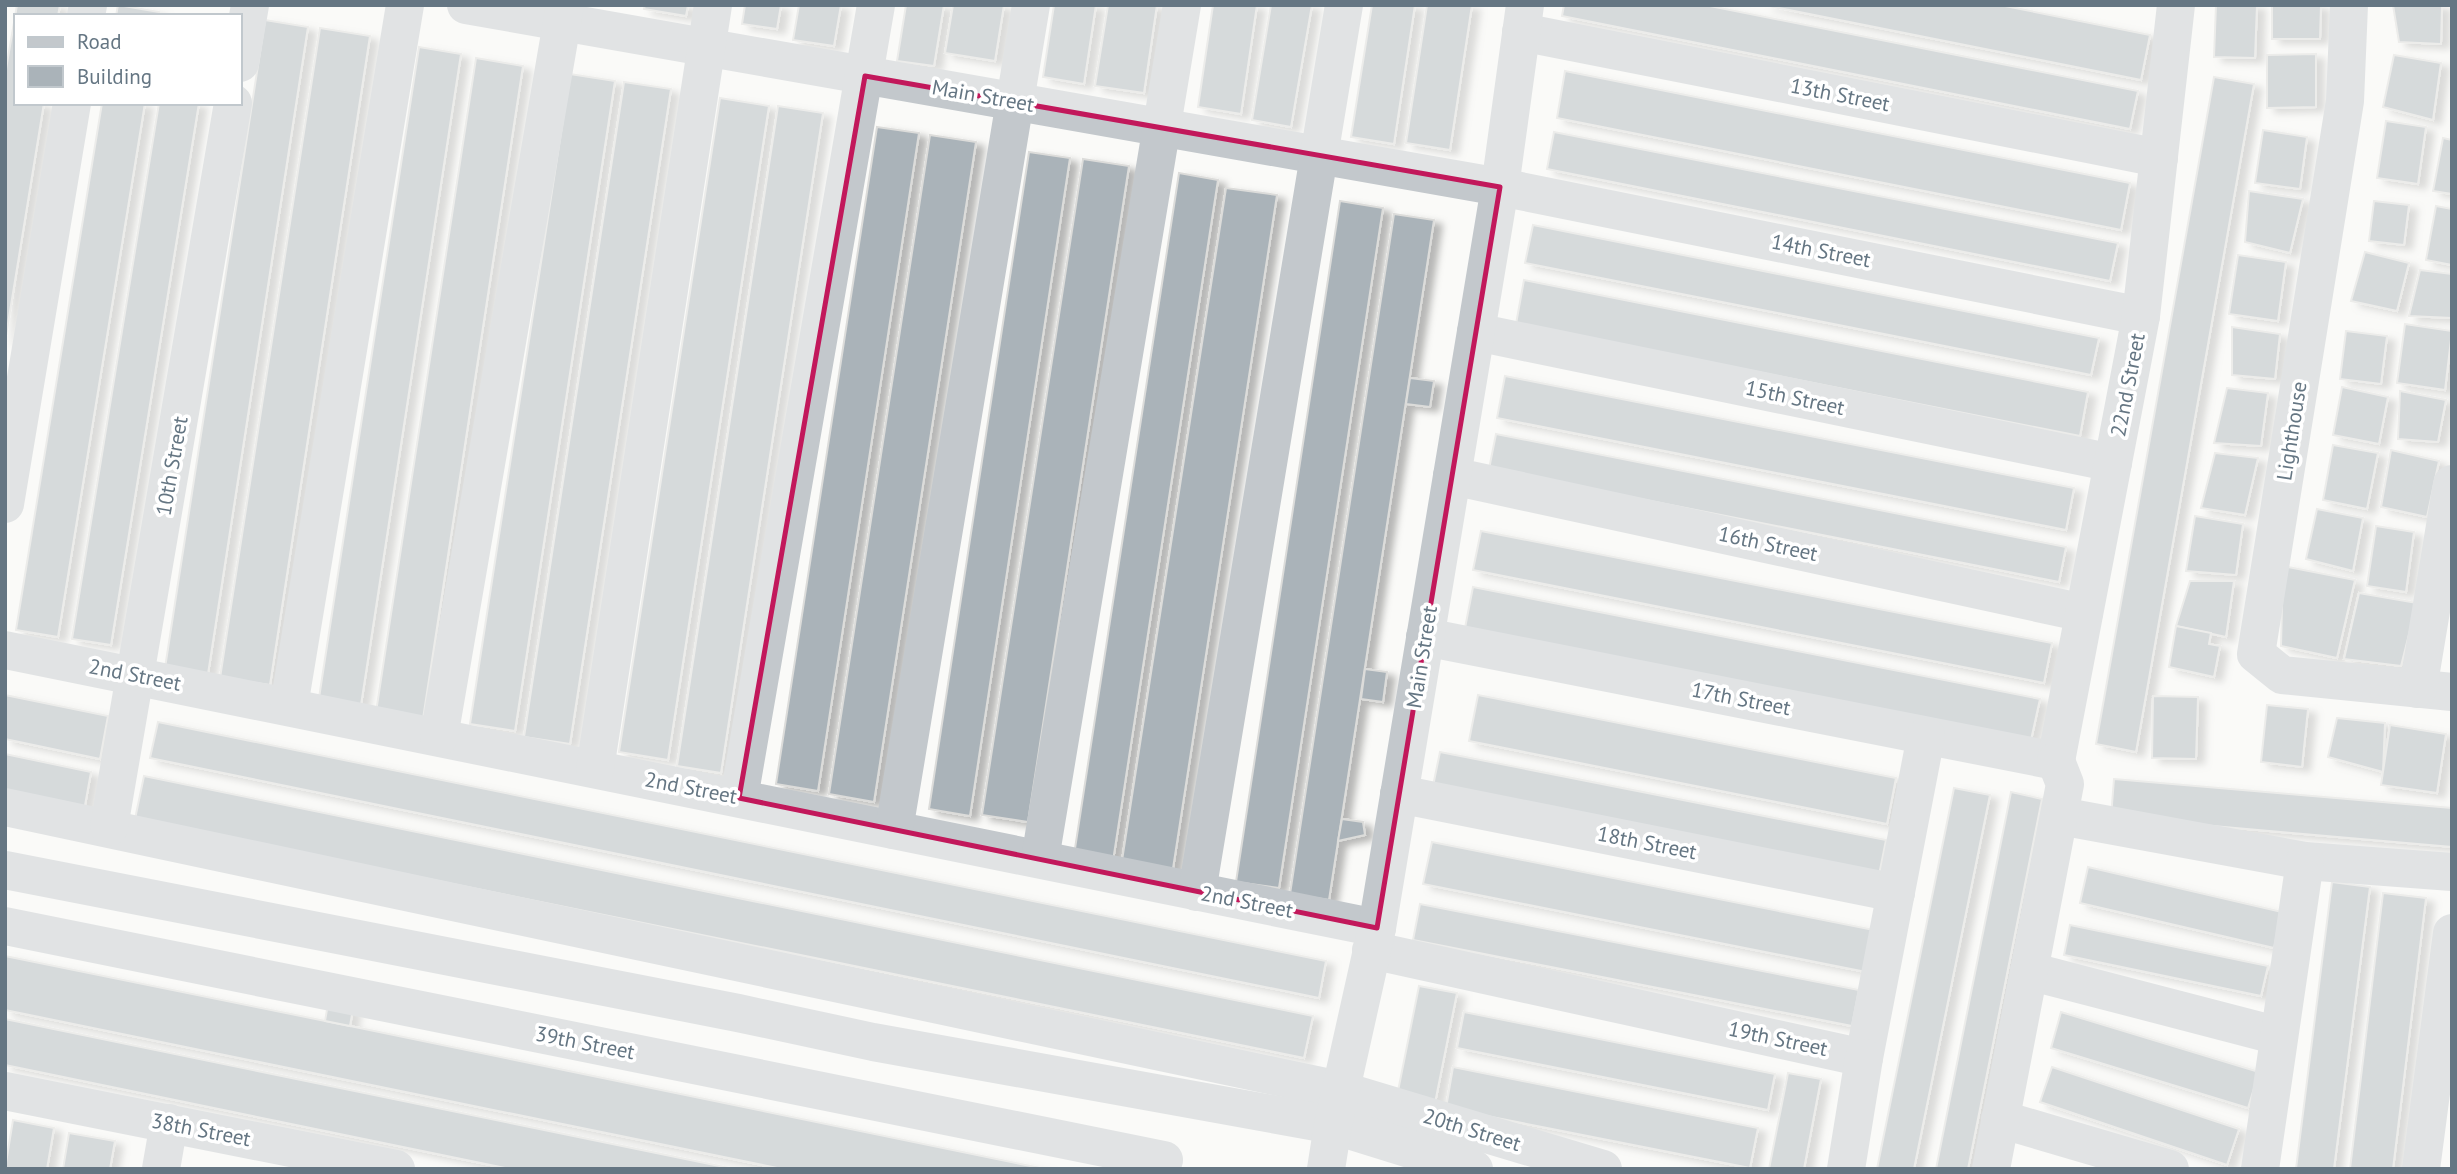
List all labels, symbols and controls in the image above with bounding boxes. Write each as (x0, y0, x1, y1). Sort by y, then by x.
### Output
legend (14, 14, 242, 105)
text: Road (77, 28, 121, 55)
text: Building (77, 63, 152, 90)
street label: 13th Street (1788, 72, 1892, 117)
street label: Main Street (930, 73, 1036, 118)
street label: 14th Street (1769, 228, 1873, 273)
street label: 22nd Street (2104, 331, 2151, 439)
street label: 15th Street (1743, 374, 1847, 421)
street label: Lighthouse (2270, 379, 2313, 482)
street label: 10th Street (149, 414, 194, 518)
street label: 16th Street (1716, 520, 1820, 567)
street label: Main Street (1400, 604, 1443, 710)
street label: 2nd Street (87, 652, 184, 697)
street label: 17th Street (1689, 676, 1793, 721)
street label: 2nd Street (643, 765, 740, 810)
street label: 18th Street (1595, 820, 1699, 865)
street label: 2nd Street (1199, 879, 1296, 924)
street label: 19th Street (1726, 1015, 1830, 1062)
street label: 39th Street (533, 1020, 637, 1065)
street label: 20th Street (1420, 1102, 1524, 1157)
street label: 38th Street (149, 1107, 253, 1152)

